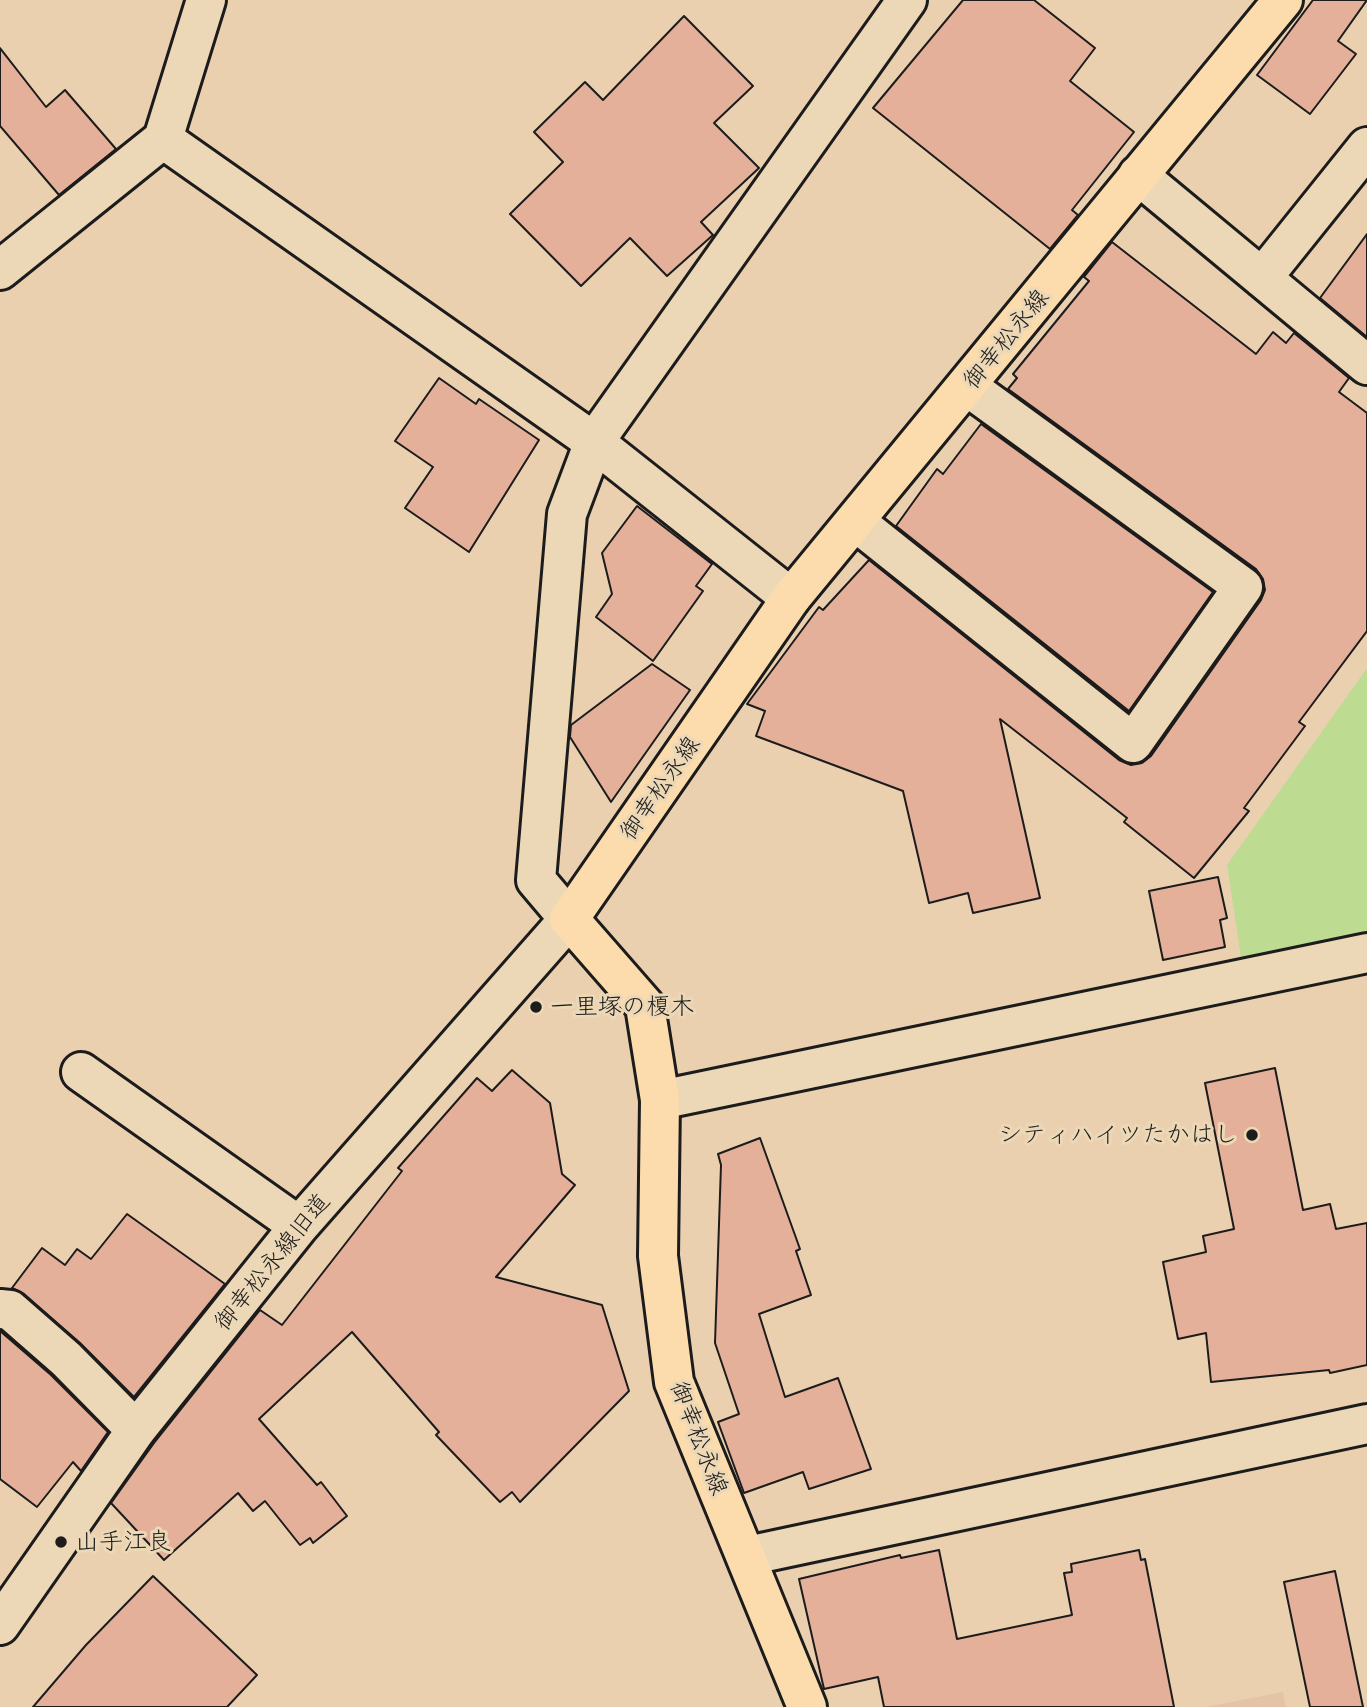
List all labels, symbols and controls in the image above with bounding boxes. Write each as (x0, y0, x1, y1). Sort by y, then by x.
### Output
street label: 御幸松永線 (957, 283, 1055, 395)
street label: 御幸松永線 (614, 731, 706, 845)
place label: 一里塚の榎木 (550, 993, 694, 1021)
marker: 一里塚の榎木 (528, 999, 544, 1015)
place label: シティハイツたかはし (998, 1121, 1238, 1149)
marker: シティハイツたかはし (1244, 1127, 1260, 1143)
street label: 御幸松永線旧道 (208, 1188, 336, 1336)
street label: 御幸松永線 (664, 1377, 734, 1499)
place label: 山手江良 (75, 1528, 171, 1556)
marker: 山手江良 (53, 1534, 69, 1550)

